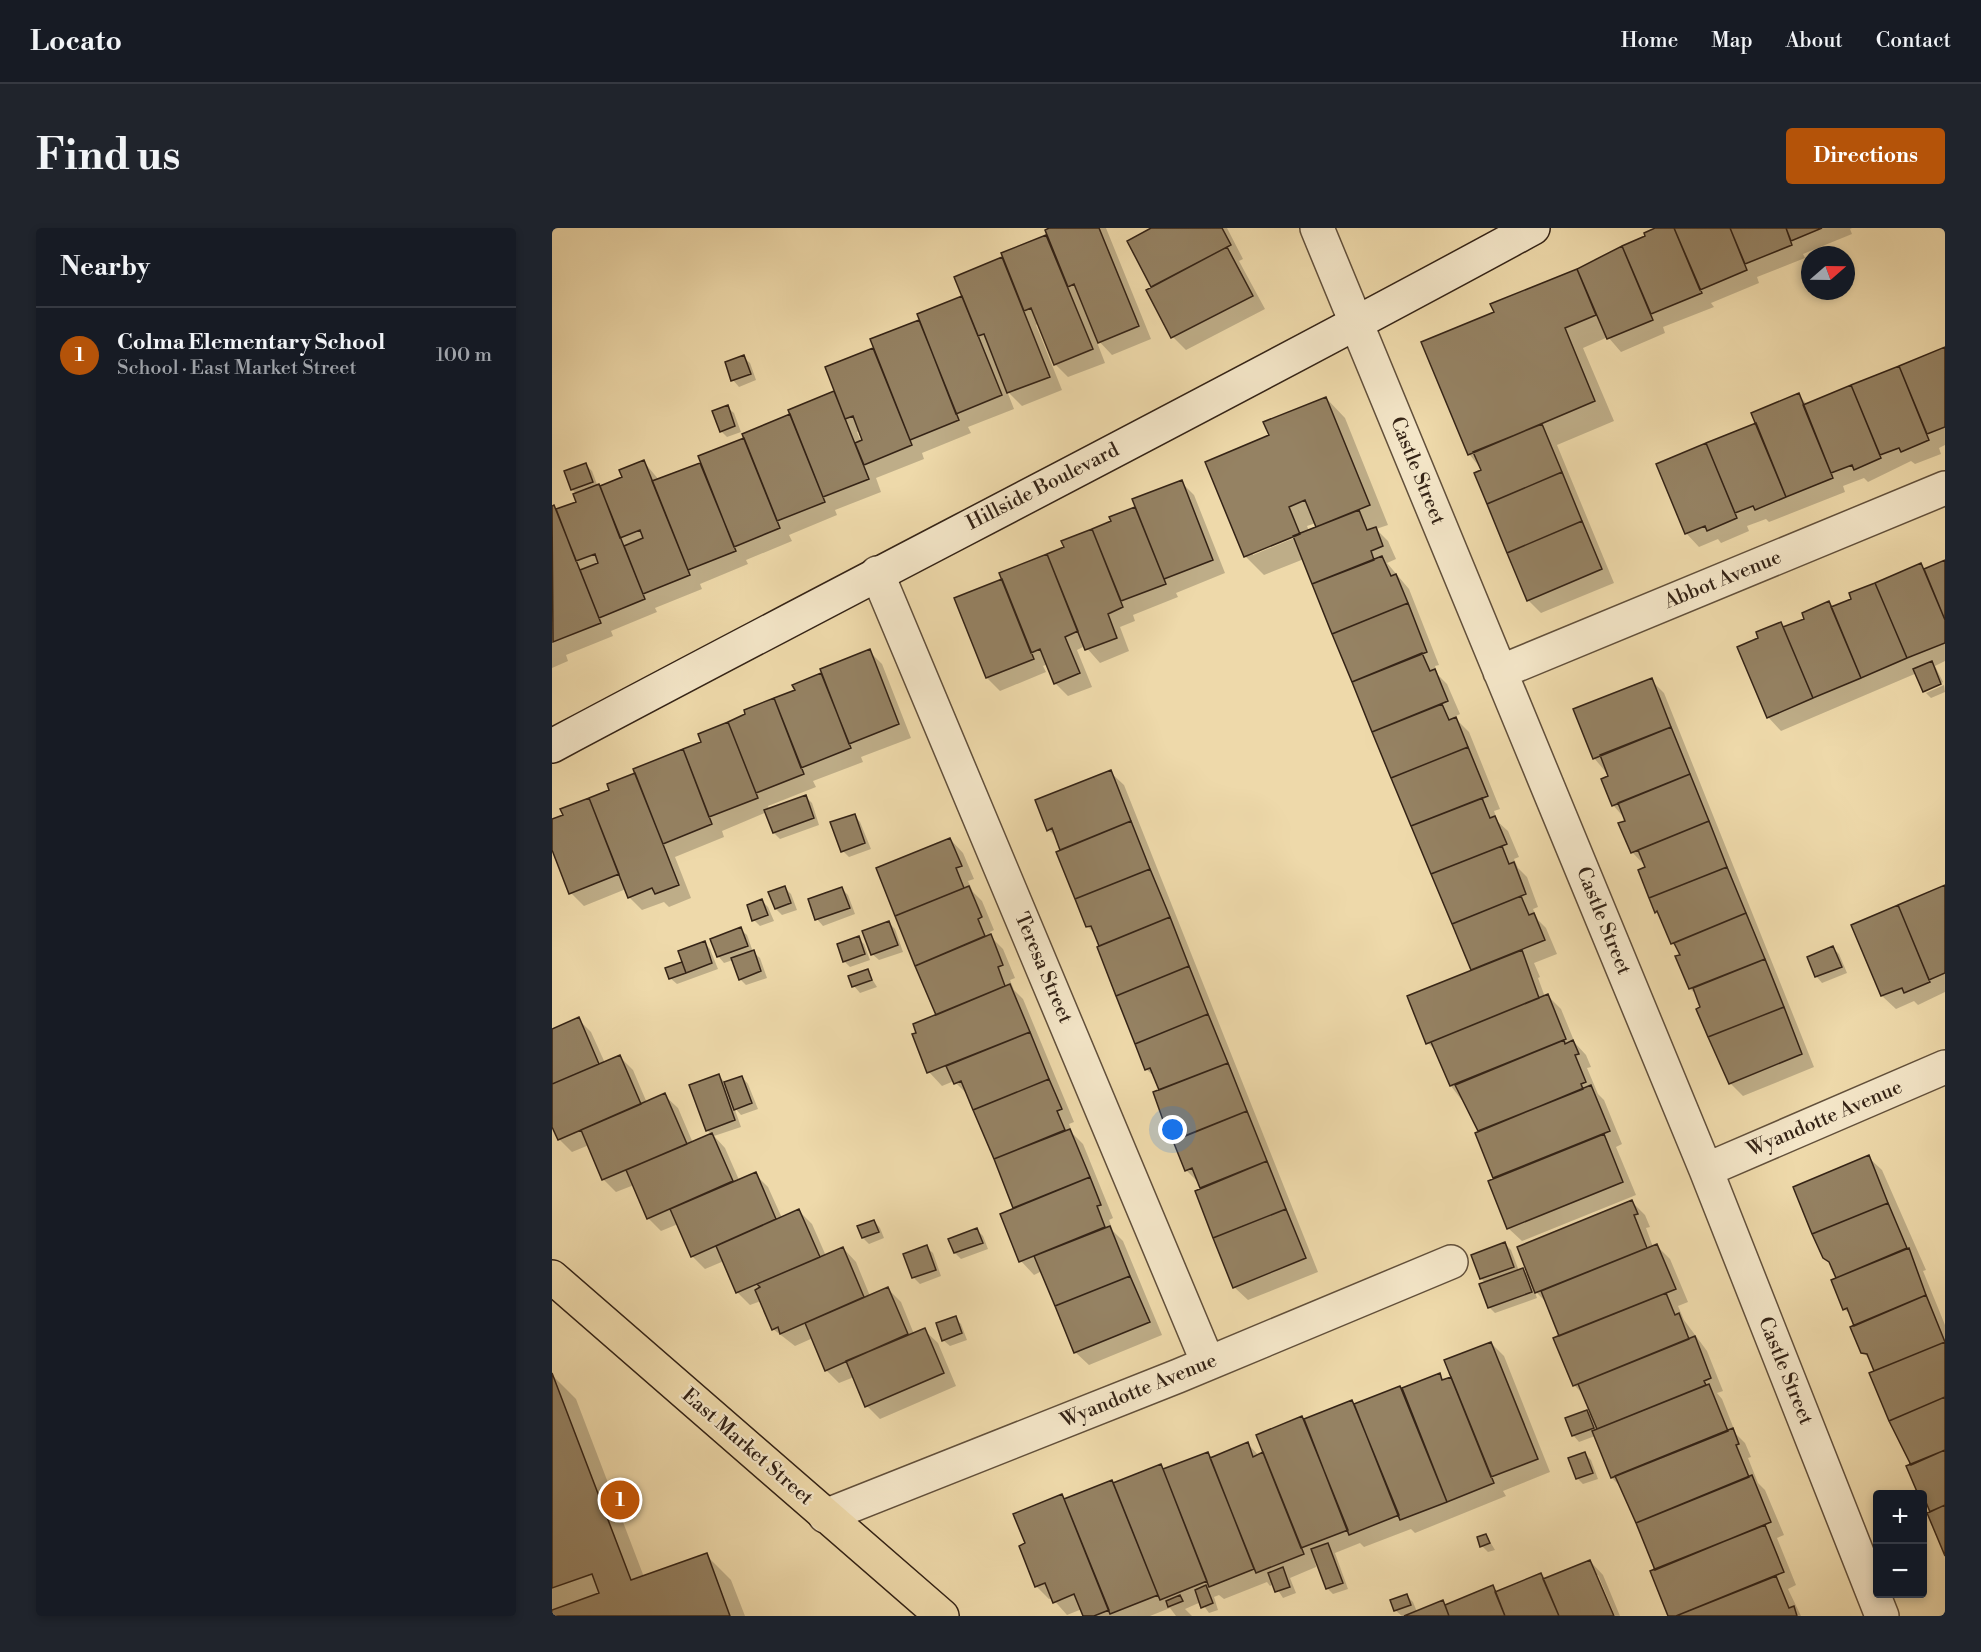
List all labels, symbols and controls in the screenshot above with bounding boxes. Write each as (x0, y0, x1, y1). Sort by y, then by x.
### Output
text: Locato (30, 24, 122, 59)
text: Home (1621, 28, 1678, 54)
text: Map (1711, 28, 1753, 54)
text: About (1786, 28, 1843, 54)
text: Contact (1876, 28, 1951, 54)
button: Directions (1786, 128, 1945, 184)
text: Find us (36, 130, 180, 183)
north arrow (1801, 246, 1855, 300)
text: Nearby (60, 251, 150, 283)
text: Colma Elementary School (117, 329, 385, 356)
text: 1 (75, 343, 84, 368)
text: 100 m (436, 343, 492, 368)
text: School · East Market Street (117, 356, 356, 381)
street label: Castle Street (1384, 413, 1450, 529)
street label: Hillside Boulevard (963, 437, 1124, 536)
street label: Abbot Avenue (1660, 545, 1785, 615)
street label: Castle Street (1570, 863, 1636, 979)
street label: Teresa Street (1008, 909, 1078, 1027)
street label: Wyandotte Avenue (1743, 1075, 1906, 1163)
your location (1158, 1115, 1187, 1144)
street label: Castle Street (1752, 1313, 1818, 1429)
street label: Wyandotte Avenue (1056, 1348, 1221, 1434)
street label: East Market Street (676, 1383, 818, 1511)
pin: 1 (600, 1478, 640, 1522)
map controls (1873, 1490, 1927, 1598)
button: + (1873, 1490, 1927, 1544)
button: − (1873, 1544, 1927, 1598)

